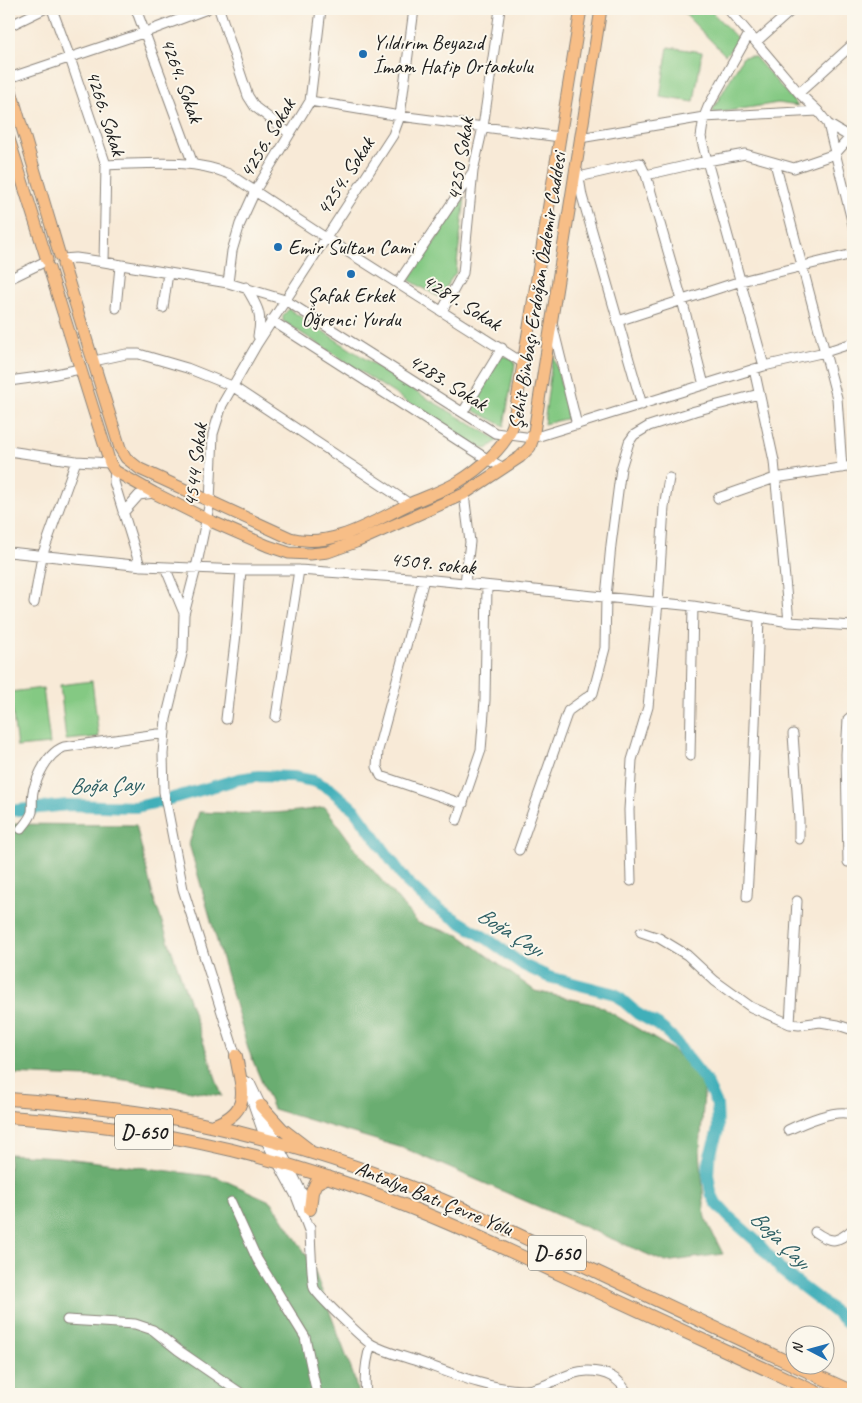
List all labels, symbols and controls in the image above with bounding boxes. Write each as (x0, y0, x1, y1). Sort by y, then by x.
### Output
place label: Yıldırım Beyazıd İmam Hatip Ortaokulu (373, 29, 534, 79)
street label: 4264. Sokak (155, 34, 210, 127)
marker: Yıldırım Beyazıd İmam Hatip Ortaokulu (357, 48, 369, 60)
street label: 4266. Sokak (80, 67, 132, 160)
street label: 4256. Sokak (233, 92, 302, 182)
street label: 4250 Sokak (441, 114, 480, 203)
street label: 4254. Sokak (310, 131, 381, 220)
street label: Şehit Binbaşı Erdoğan Özdemir Caddesi (502, 148, 572, 431)
place label: Emir Sultan Cami (288, 234, 417, 260)
marker: Emir Sultan Cami (272, 241, 284, 253)
marker: Şafak Erkek Öğrenci Yurdu (345, 268, 357, 280)
street label: 4281. Sokak (418, 268, 507, 337)
place label: Şafak Erkek Öğrenci Yurdu (301, 282, 402, 332)
street label: 4283. Sokak (404, 348, 493, 417)
street label: 4544 Sokak (177, 420, 213, 508)
street label: 4509. sokak (389, 546, 478, 581)
water label: Boğa Çayı (69, 770, 146, 800)
water label: Boğa Çayı (472, 901, 551, 965)
road number: D-650 (115, 1114, 173, 1150)
street label: Antalya Batı Çevre Yolu (352, 1155, 517, 1242)
water label: Boğa Çayı (744, 1204, 818, 1277)
road number: D-650 (528, 1236, 586, 1270)
north arrow (784, 1326, 834, 1376)
text: N (789, 1341, 807, 1354)

